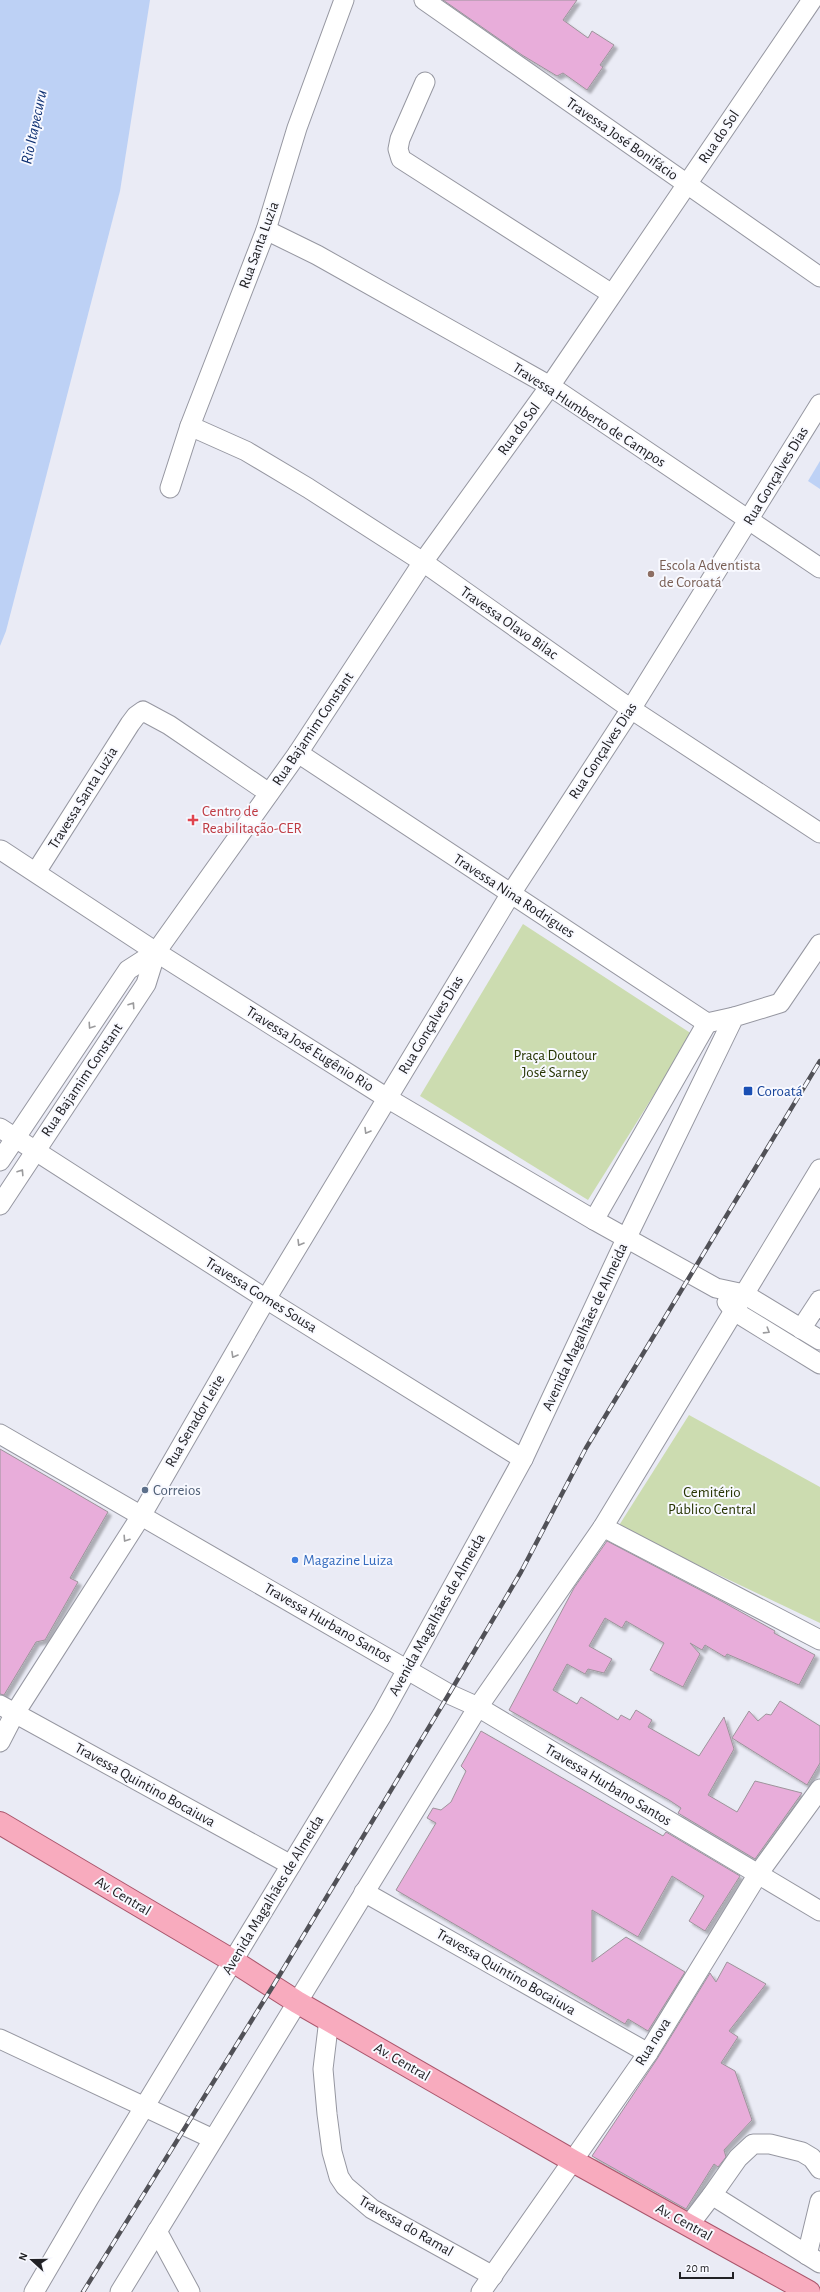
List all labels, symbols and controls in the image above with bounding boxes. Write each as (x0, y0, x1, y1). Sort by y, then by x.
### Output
water label: Rio Itapecuru (18, 88, 51, 166)
street label: Travessa José Bonifácio (563, 95, 681, 183)
street label: Rua do Sol (696, 108, 742, 166)
street label: Rua Santa Luzia (236, 200, 282, 290)
street label: Travessa Humberto de Campos (510, 360, 668, 470)
street label: Rua do Sol (495, 400, 543, 458)
street label: Rua Gonçalves Dias (741, 424, 811, 528)
place label: Escola Adventista de Coroatá (659, 558, 761, 590)
marker: Escola Adventista de Coroatá (646, 569, 656, 579)
street label: Travessa Olavo Bilac (457, 584, 561, 662)
street label: Rua Bajamim Constant (270, 669, 357, 788)
street label: Rua Gonçalves Dias (566, 700, 640, 802)
street label: Travessa Santa Luzia (46, 744, 121, 852)
place label: Centro de Reabilitação-CER (202, 804, 302, 836)
marker: Centro de Reabilitação-CER (187, 814, 199, 826)
street label: Travessa Nina Rodrigues (451, 851, 577, 941)
street label: Rua Gonçalves Dias (396, 973, 466, 1077)
one-way arrow (127, 1003, 134, 1010)
street label: Travessa José Eugênio Rio (244, 1004, 376, 1094)
street label: Rua Bajamim Constant (39, 1020, 126, 1139)
one-way arrow (89, 1021, 96, 1028)
park label: Praça Doutour José Sarney (513, 1048, 597, 1080)
place label: Coroatá (757, 1084, 803, 1099)
marker: Coroatá (742, 1085, 754, 1097)
one-way arrow (365, 1127, 372, 1134)
one-way arrow (17, 1169, 24, 1176)
one-way arrow (297, 1239, 305, 1246)
street label: Avenida Magalhães de Almeida (540, 1241, 630, 1413)
street label: Travessa Gomes Sousa (203, 1255, 320, 1335)
one-way arrow (763, 1326, 770, 1334)
one-way arrow (231, 1350, 238, 1358)
street label: Rua Senador Leite (163, 1372, 227, 1470)
place label: Correios (153, 1483, 201, 1498)
marker: Correios (140, 1485, 150, 1495)
park label: Cemitério Público Central (668, 1485, 756, 1517)
street label: Avenida Magalhães de Almeida (386, 1531, 488, 1699)
one-way arrow (123, 1535, 131, 1542)
place label: Magazine Luiza (303, 1553, 393, 1568)
marker: Magazine Luiza (290, 1555, 300, 1565)
street label: Travessa Hurbano Santos (262, 1580, 394, 1666)
street label: Travessa Quintino Bocaiuva (72, 1740, 218, 1830)
street label: Travessa Hurbano Santos (542, 1741, 674, 1829)
street label: Avenida Magalhães de Almeida (220, 1813, 327, 1977)
street label: Av. Central (93, 1874, 153, 1918)
street label: Travessa Quintino Bocaiuva (434, 1926, 578, 2018)
street label: Rua nova (633, 2015, 673, 2068)
street label: Av. Central (371, 2040, 433, 2084)
street label: Travessa do Ramal (356, 2193, 456, 2259)
street label: Av. Central (653, 2200, 715, 2244)
north arrow (12, 2240, 52, 2280)
text: N (17, 2251, 30, 2262)
scale bar (680, 2254, 733, 2280)
text: 20 m (686, 2262, 709, 2274)

